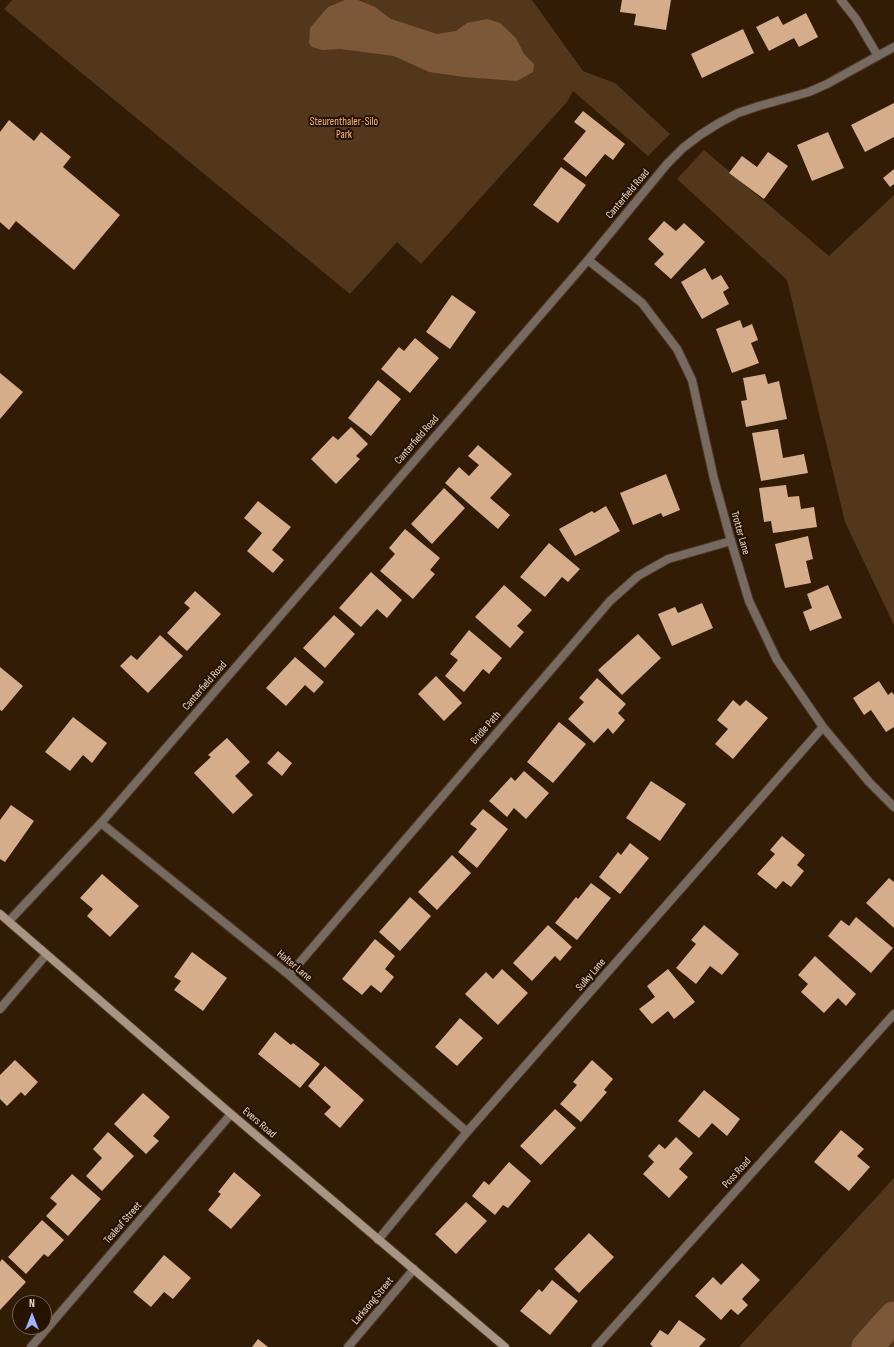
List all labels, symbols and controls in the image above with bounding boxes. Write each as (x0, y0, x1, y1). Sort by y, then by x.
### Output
park label: Steurenthaler-Silo Park (310, 115, 378, 141)
street label: Canterfield Road (603, 166, 653, 222)
street label: Canterfield Road (392, 413, 442, 467)
street label: Trotter Lane (728, 510, 752, 556)
street label: Canterfield Road (180, 659, 230, 713)
street label: Bridle Path (468, 709, 504, 747)
street label: Halter Lane (274, 947, 314, 985)
street label: Sulky Lane (573, 956, 609, 994)
street label: Evers Road (240, 1105, 278, 1141)
street label: Poss Road (720, 1155, 754, 1191)
street label: Tealeaf Street (101, 1199, 145, 1247)
street label: Larksong Street (349, 1275, 397, 1327)
north arrow (12, 1295, 52, 1335)
text: N (29, 1297, 35, 1310)

